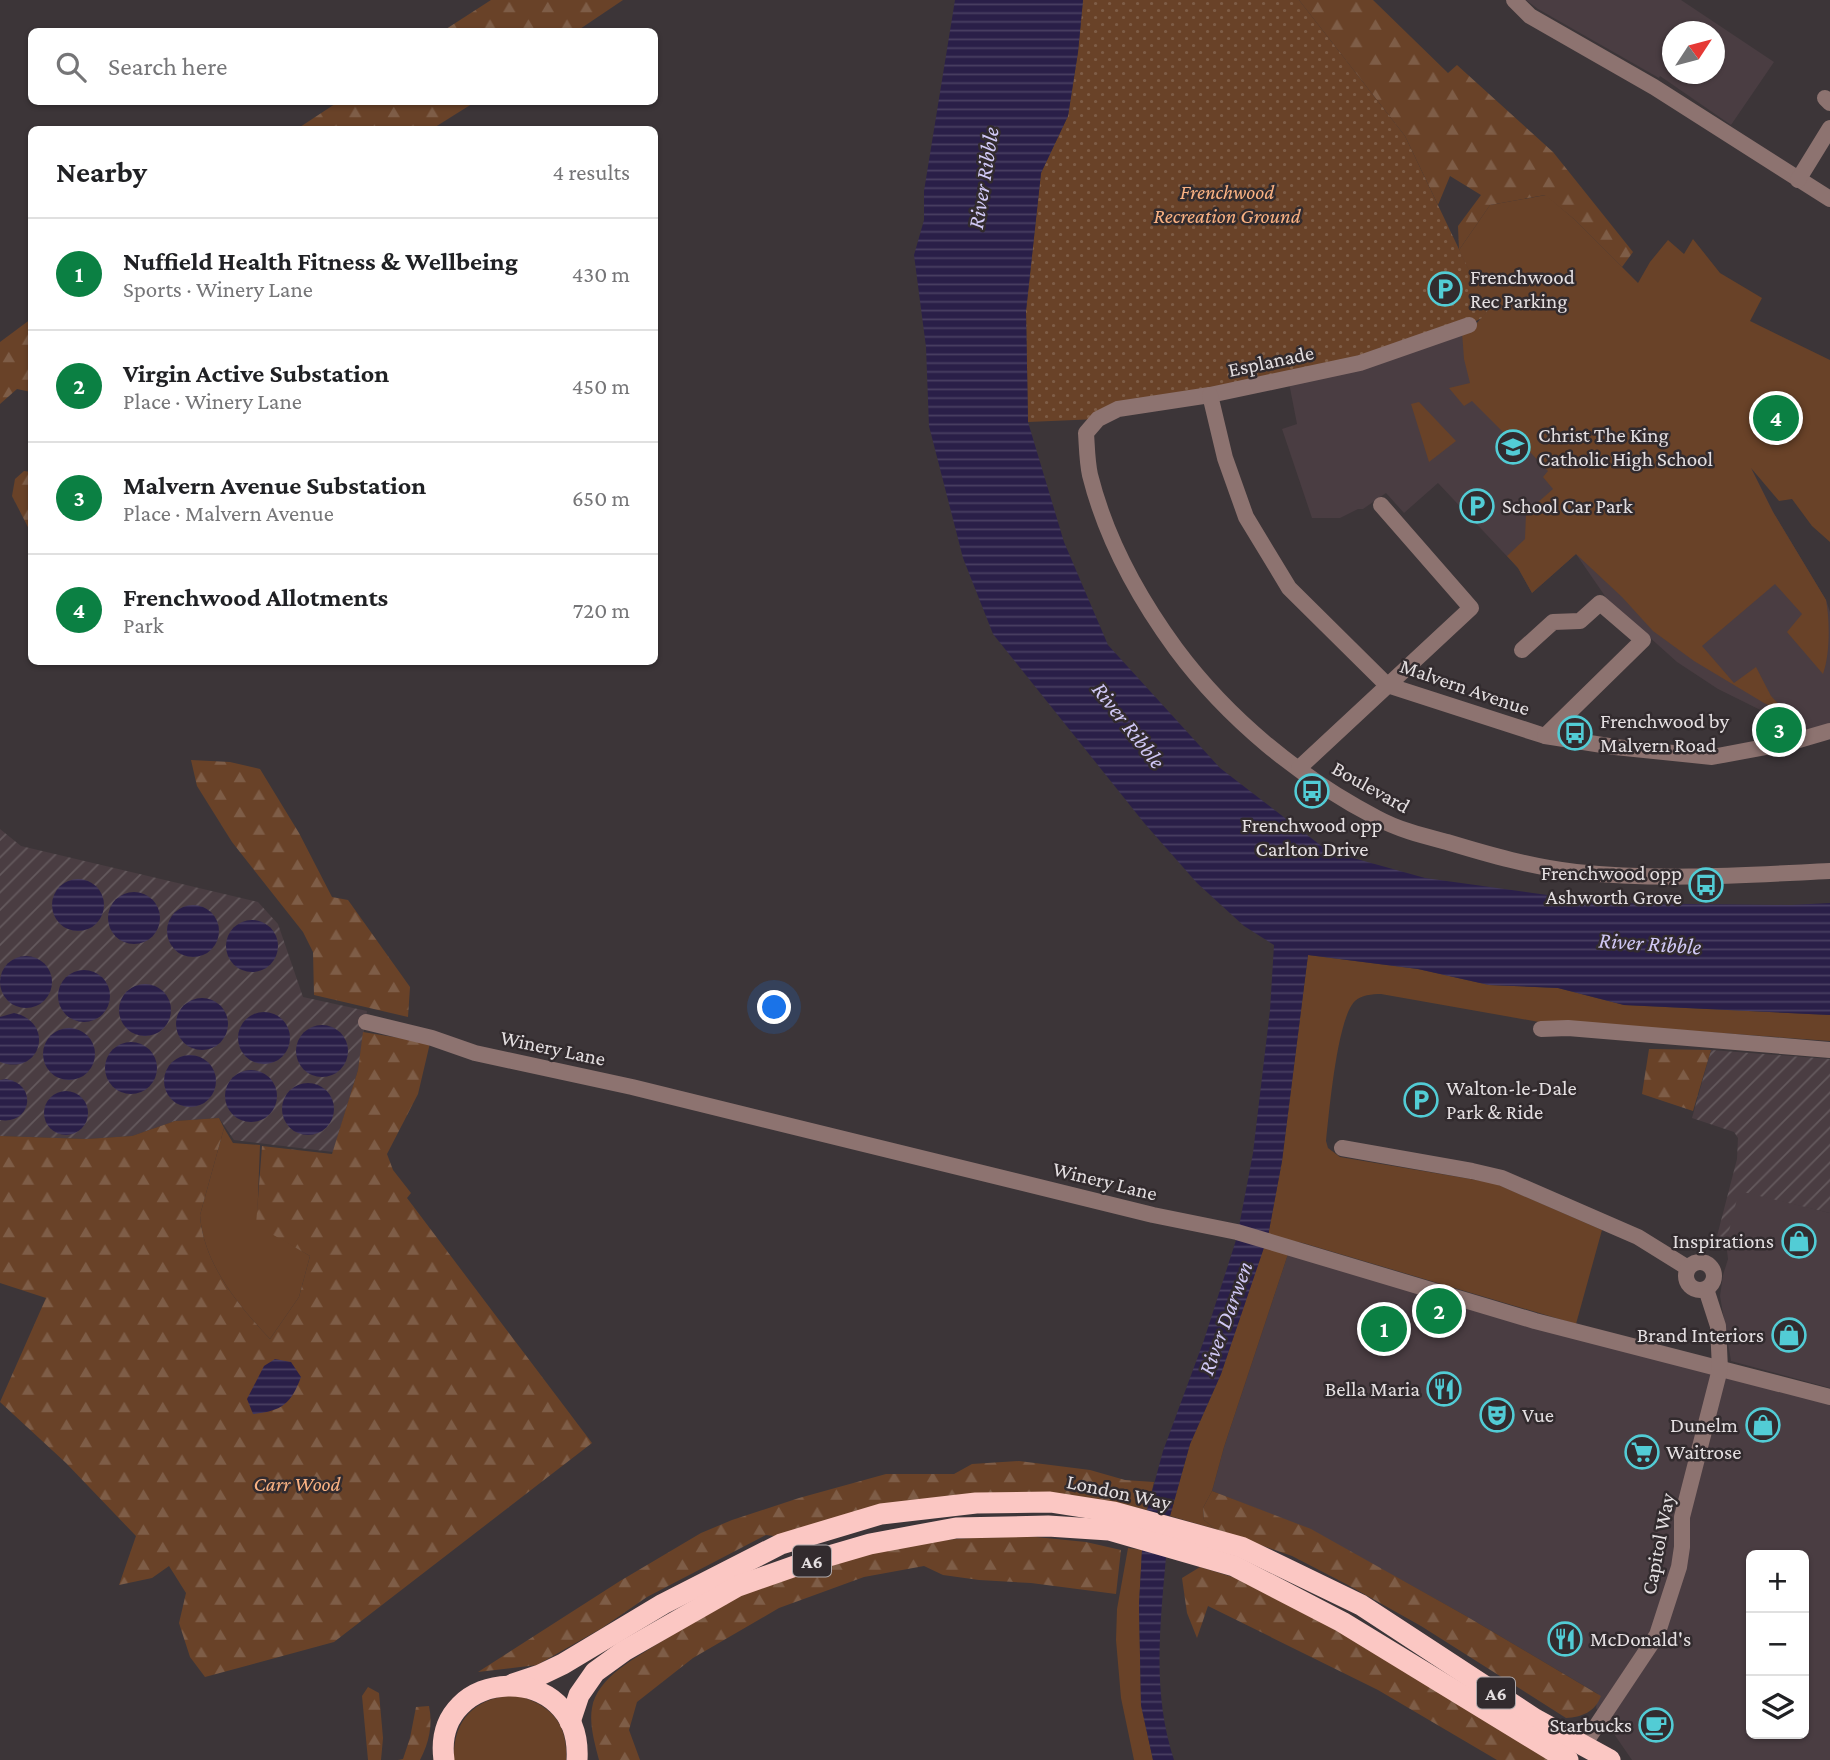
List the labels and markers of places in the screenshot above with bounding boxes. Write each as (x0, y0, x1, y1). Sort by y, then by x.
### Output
place label: Frenchwood Rec Parking (1470, 265, 1575, 313)
parking icon: Frenchwood Rec Parking (1426, 270, 1464, 308)
pin: 4 (1753, 392, 1799, 444)
place label: Christ The King Catholic High School (1538, 423, 1713, 471)
school or university icon: Christ The King Catholic High School (1494, 428, 1532, 466)
parking icon: School Car Park (1458, 487, 1496, 525)
place label: School Car Park (1502, 494, 1633, 518)
pin: 3 (1756, 704, 1802, 756)
place label: Frenchwood by Malvern Road (1600, 709, 1729, 757)
bus stop icon: Frenchwood by Malvern Road (1556, 714, 1594, 752)
bus stop icon: Frenchwood opp Carlton Drive (1293, 772, 1331, 810)
place label: Frenchwood opp Carlton Drive (1241, 813, 1383, 861)
place label: Frenchwood opp Ashworth Grove (1541, 861, 1682, 909)
bus stop icon: Frenchwood opp Ashworth Grove (1687, 866, 1725, 904)
place label: Walton-le-Dale Park & Ride (1446, 1076, 1577, 1124)
parking icon: Walton-le-Dale Park & Ride (1402, 1081, 1440, 1119)
shop icon: Inspirations (1780, 1222, 1818, 1260)
place label: Inspirations (1672, 1229, 1774, 1253)
pin: 2 (1416, 1285, 1462, 1337)
pin: 1 (1361, 1303, 1407, 1355)
shop icon: Brand Interiors (1770, 1316, 1808, 1354)
place label: Brand Interiors (1637, 1323, 1764, 1347)
restaurant icon: Bella Maria (1425, 1370, 1463, 1408)
place label: Bella Maria (1325, 1377, 1420, 1401)
theatre icon: Vue (1478, 1396, 1516, 1434)
place label: Vue (1522, 1403, 1554, 1427)
shop icon: Dunelm (1744, 1406, 1782, 1444)
place label: Dunelm (1670, 1413, 1738, 1437)
supermarket icon: Waitrose (1623, 1433, 1661, 1471)
place label: Waitrose (1666, 1440, 1741, 1464)
restaurant icon: McDonald's (1546, 1620, 1584, 1658)
place label: McDonald's (1590, 1627, 1691, 1651)
cafe icon: Starbucks (1637, 1706, 1675, 1744)
place label: Starbucks (1550, 1713, 1632, 1737)

